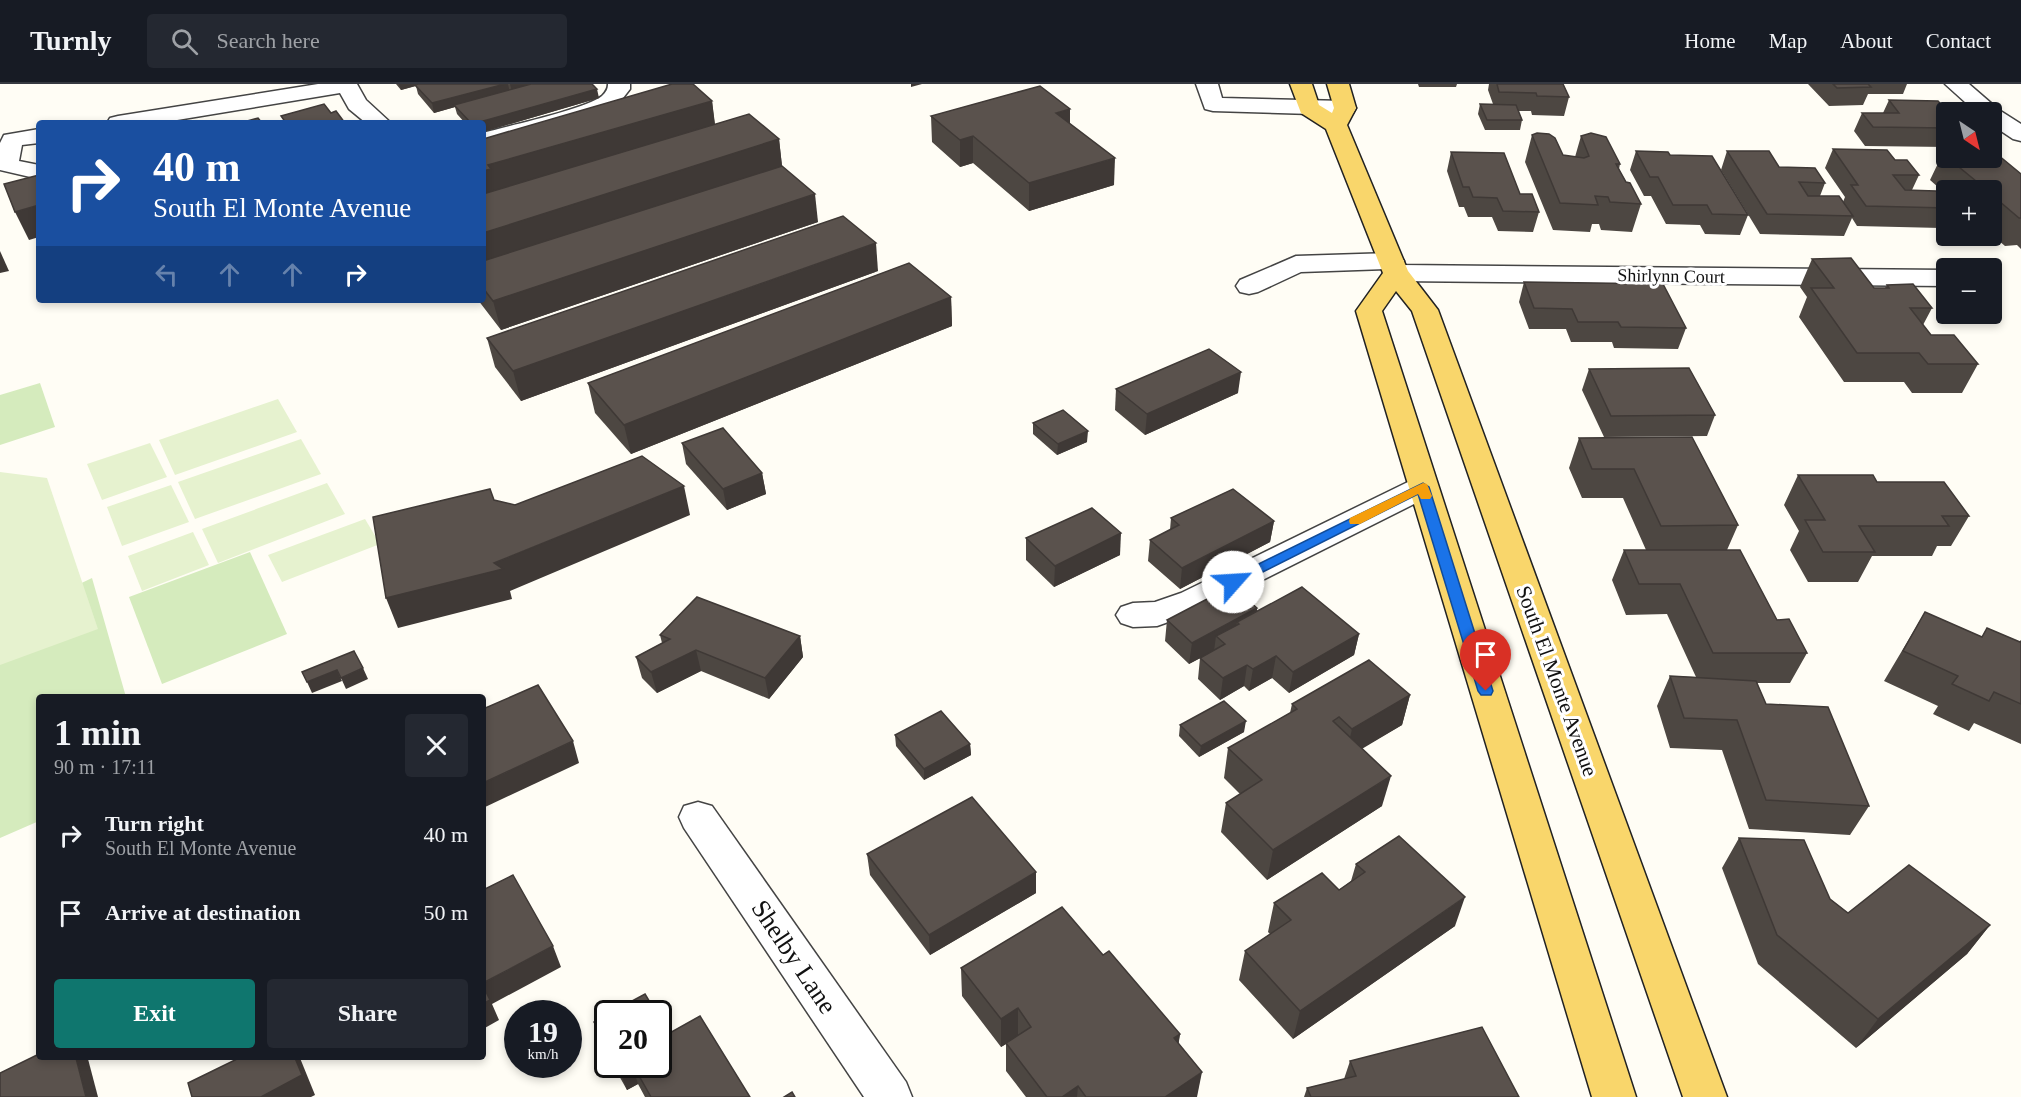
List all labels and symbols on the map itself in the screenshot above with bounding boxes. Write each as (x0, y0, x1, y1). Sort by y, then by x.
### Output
north arrow (1936, 102, 2002, 168)
street label: Shirlynn Court (1617, 265, 1725, 287)
position arrow (1201, 550, 1265, 614)
street label: South El Monte Avenue (1511, 583, 1603, 779)
pin (1460, 629, 1511, 691)
street label: Shelby Lane (745, 895, 843, 1019)
speed limit sign: 20 (594, 1000, 672, 1078)

